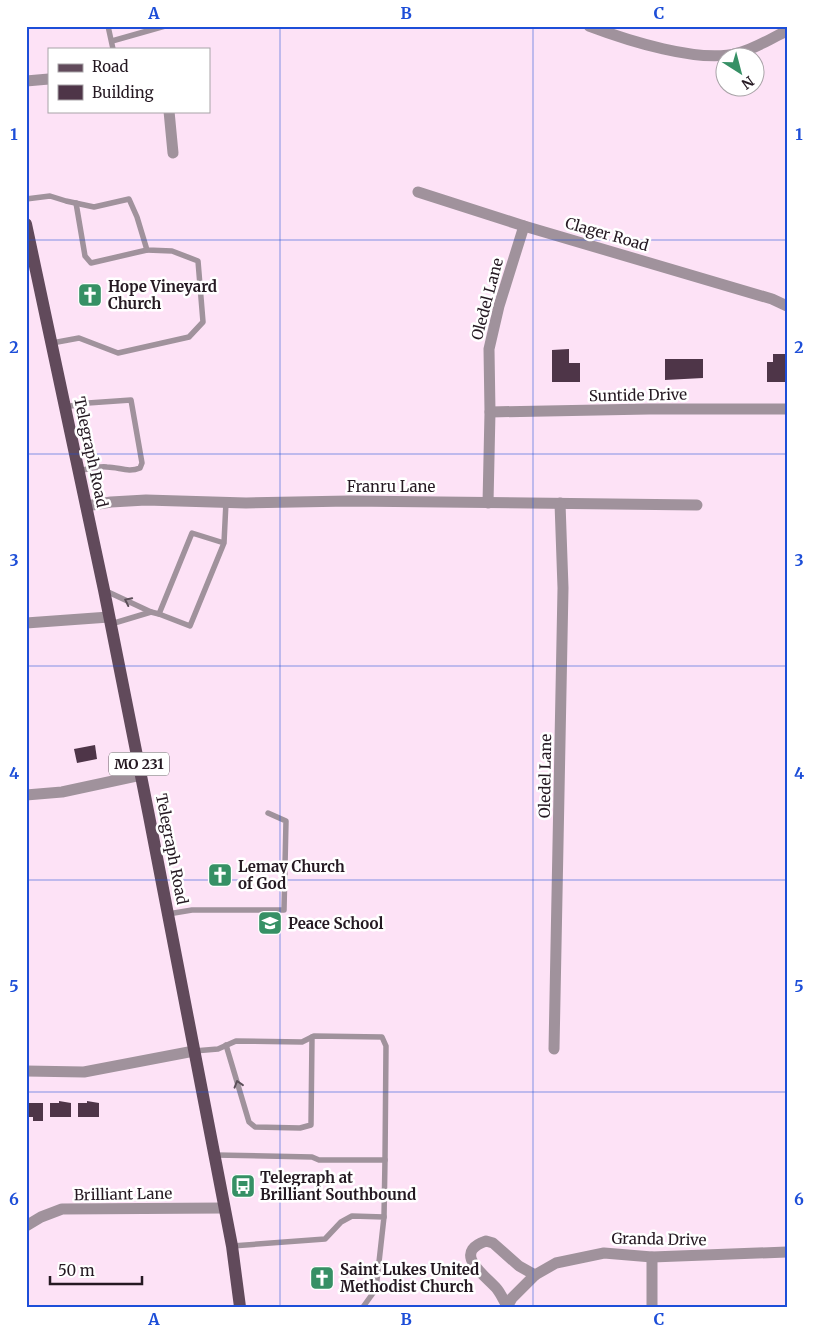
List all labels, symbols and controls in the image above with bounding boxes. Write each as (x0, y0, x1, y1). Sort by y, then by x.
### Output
text: A (147, 3, 160, 23)
text: B (400, 3, 412, 23)
text: C (654, 3, 664, 23)
legend (48, 48, 210, 112)
north arrow (716, 48, 766, 98)
text: Road (92, 57, 128, 76)
text: N (738, 72, 757, 93)
text: Building (92, 83, 154, 102)
text: 1 (10, 124, 18, 144)
text: 1 (795, 124, 803, 144)
street label: Clager Road (563, 213, 651, 255)
street label: Oledel Lane (467, 256, 507, 342)
place label: Hope Vineyard Church (108, 277, 217, 313)
church icon: Hope Vineyard Church (77, 282, 103, 308)
text: 2 (9, 337, 19, 357)
text: 2 (794, 337, 804, 357)
street label: Suntide Drive (589, 385, 687, 405)
street label: Telegraph Road (70, 395, 112, 509)
street label: Franru Lane (347, 477, 435, 496)
text: 3 (9, 550, 19, 570)
text: 3 (794, 550, 804, 570)
one-way arrow (124, 598, 133, 608)
street label: Oledel Lane (535, 734, 555, 818)
road number: MO 231 (109, 752, 169, 776)
text: 4 (9, 763, 19, 783)
text: 4 (794, 763, 804, 783)
street label: Telegraph Road (152, 792, 192, 906)
place label: Lemay Church of God (238, 857, 345, 893)
church icon: Lemay Church of God (207, 862, 233, 888)
school or university icon: Peace School (257, 910, 283, 936)
place label: Peace School (288, 914, 383, 933)
text: 5 (9, 976, 19, 996)
text: 5 (794, 976, 804, 996)
one-way arrow (233, 1080, 243, 1088)
place label: Telegraph at Brilliant Southbound (260, 1168, 416, 1204)
bus stop icon: Telegraph at Brilliant Southbound (230, 1173, 256, 1199)
street label: Brilliant Lane (74, 1184, 173, 1204)
text: 6 (9, 1189, 19, 1209)
text: 6 (794, 1189, 804, 1209)
street label: Granda Drive (611, 1229, 707, 1249)
scale bar (50, 1253, 142, 1285)
place label: Saint Lukes United Methodist Church (340, 1260, 479, 1296)
text: 50 m (58, 1261, 95, 1280)
church icon: Saint Lukes United Methodist Church (309, 1265, 335, 1291)
text: A (147, 1309, 160, 1329)
text: B (400, 1309, 412, 1329)
text: C (654, 1309, 664, 1329)

